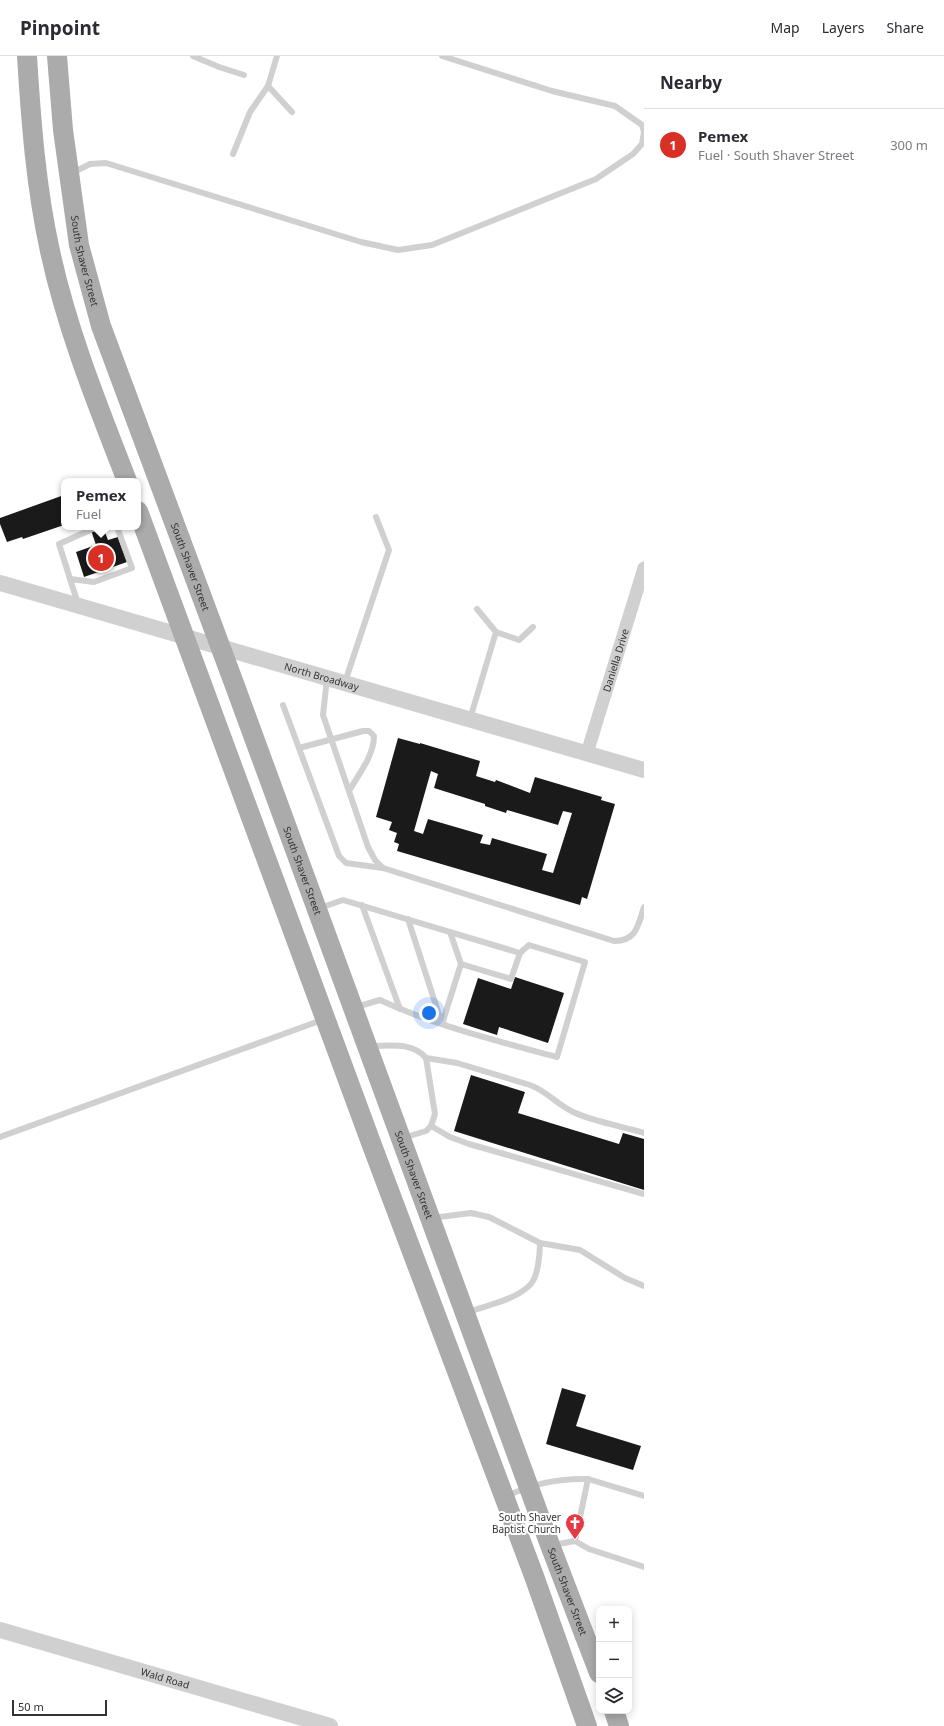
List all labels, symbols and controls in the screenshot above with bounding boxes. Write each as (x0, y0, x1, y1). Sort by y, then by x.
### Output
text: Pinpoint (20, 15, 100, 41)
text: Map (771, 18, 800, 37)
text: Layers (822, 18, 864, 37)
text: Share (886, 18, 924, 37)
text: Nearby (660, 71, 722, 94)
text: Pemex (698, 126, 748, 146)
text: 1 (669, 136, 677, 154)
text: 300 m (890, 136, 928, 154)
text: Fuel · South Shaver Street (698, 146, 854, 164)
street label: South Shaver Street (68, 215, 102, 308)
popup (61, 478, 141, 530)
text: Pemex (76, 485, 126, 505)
text: Fuel (76, 505, 101, 523)
street label: South Shaver Street (168, 521, 213, 613)
pin: 1 (88, 543, 114, 573)
street label: Daniella Drive (599, 627, 632, 694)
street label: North Broadway (283, 659, 362, 694)
street label: South Shaver Street (280, 825, 325, 917)
your location (419, 1003, 439, 1023)
street label: South Shaver Street (392, 1129, 437, 1221)
place label: South Shaver Baptist Church (492, 1510, 561, 1536)
church icon: South Shaver Baptist Church (564, 1512, 586, 1540)
street label: South Shaver Street (545, 1545, 591, 1638)
map controls (596, 1606, 632, 1714)
button: + (596, 1606, 632, 1642)
button: − (596, 1642, 632, 1678)
street label: Wald Road (139, 1664, 191, 1692)
button: layers (596, 1678, 632, 1714)
scale bar (12, 1698, 107, 1717)
text: 50 m (18, 1699, 44, 1714)

